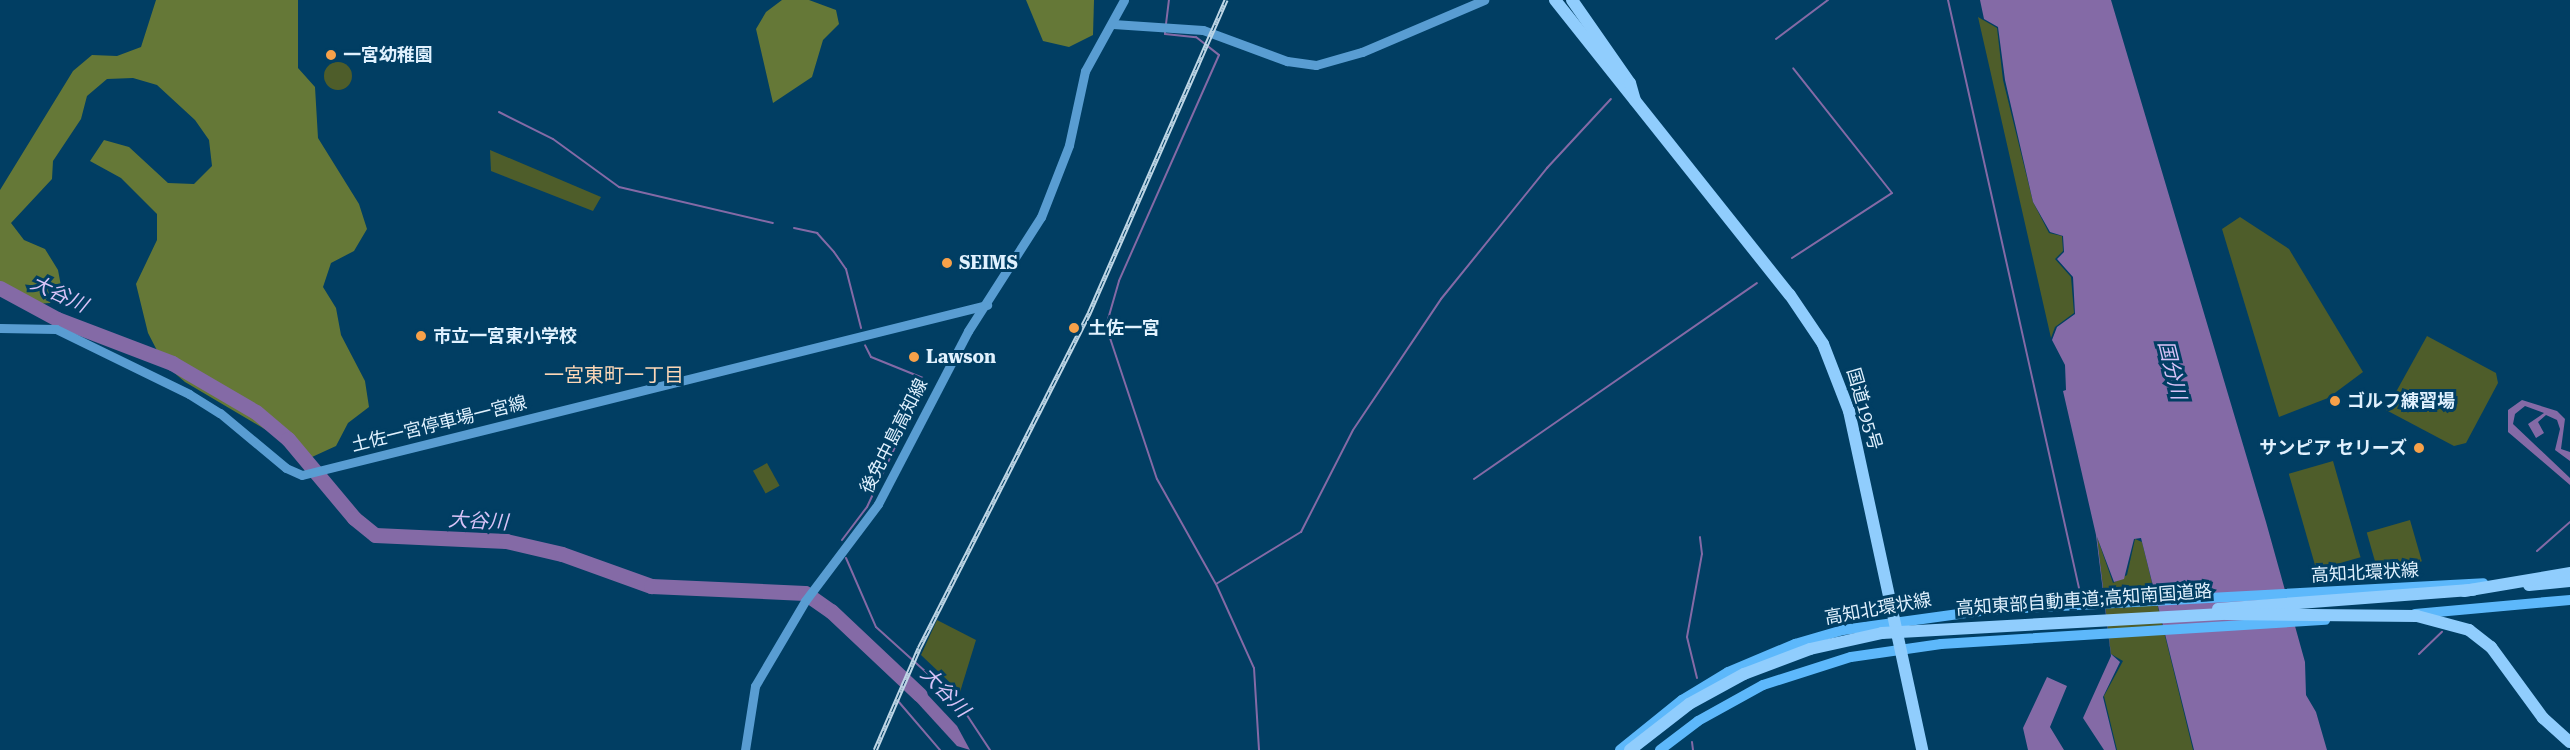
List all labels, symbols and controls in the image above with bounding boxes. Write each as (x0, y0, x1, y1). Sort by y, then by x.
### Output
place label: 一宮幼稚園 (343, 44, 433, 66)
marker: 一宮幼稚園 (324, 48, 338, 62)
place label: SEIMS (959, 252, 1018, 274)
marker: SEIMS (940, 256, 954, 270)
water label: 大谷川 (27, 270, 91, 318)
place label: 土佐一宮 (1088, 317, 1160, 339)
marker: 土佐一宮 (1065, 319, 1083, 337)
place label: 市立一宮東小学校 (433, 325, 577, 347)
marker: 市立一宮東小学校 (414, 329, 428, 343)
water label: 国分川 (2153, 338, 2191, 402)
place label: Lawson (926, 346, 996, 368)
marker: Lawson (907, 350, 921, 364)
district label: 一宮東町一丁目 (544, 363, 684, 387)
street label: 国道195号 (1842, 366, 1886, 452)
street label: 後免中島高知線 (856, 375, 932, 497)
place label: ゴルフ練習場 (2347, 390, 2455, 412)
street label: 土佐一宮停車場一宮線 (349, 392, 529, 456)
marker: ゴルフ練習場 (2328, 394, 2342, 408)
place label: サンピア セリーズ (2258, 437, 2407, 459)
marker: サンピア セリーズ (2412, 441, 2426, 455)
water label: 大谷川 (447, 507, 509, 535)
street label: 高知北環状線 (2311, 559, 2419, 587)
street label: 高知東部自動車道;高知南国道路 (1955, 580, 2213, 620)
street label: 高知北環状線 (1823, 589, 1933, 629)
water label: 大谷川 (916, 662, 974, 722)

